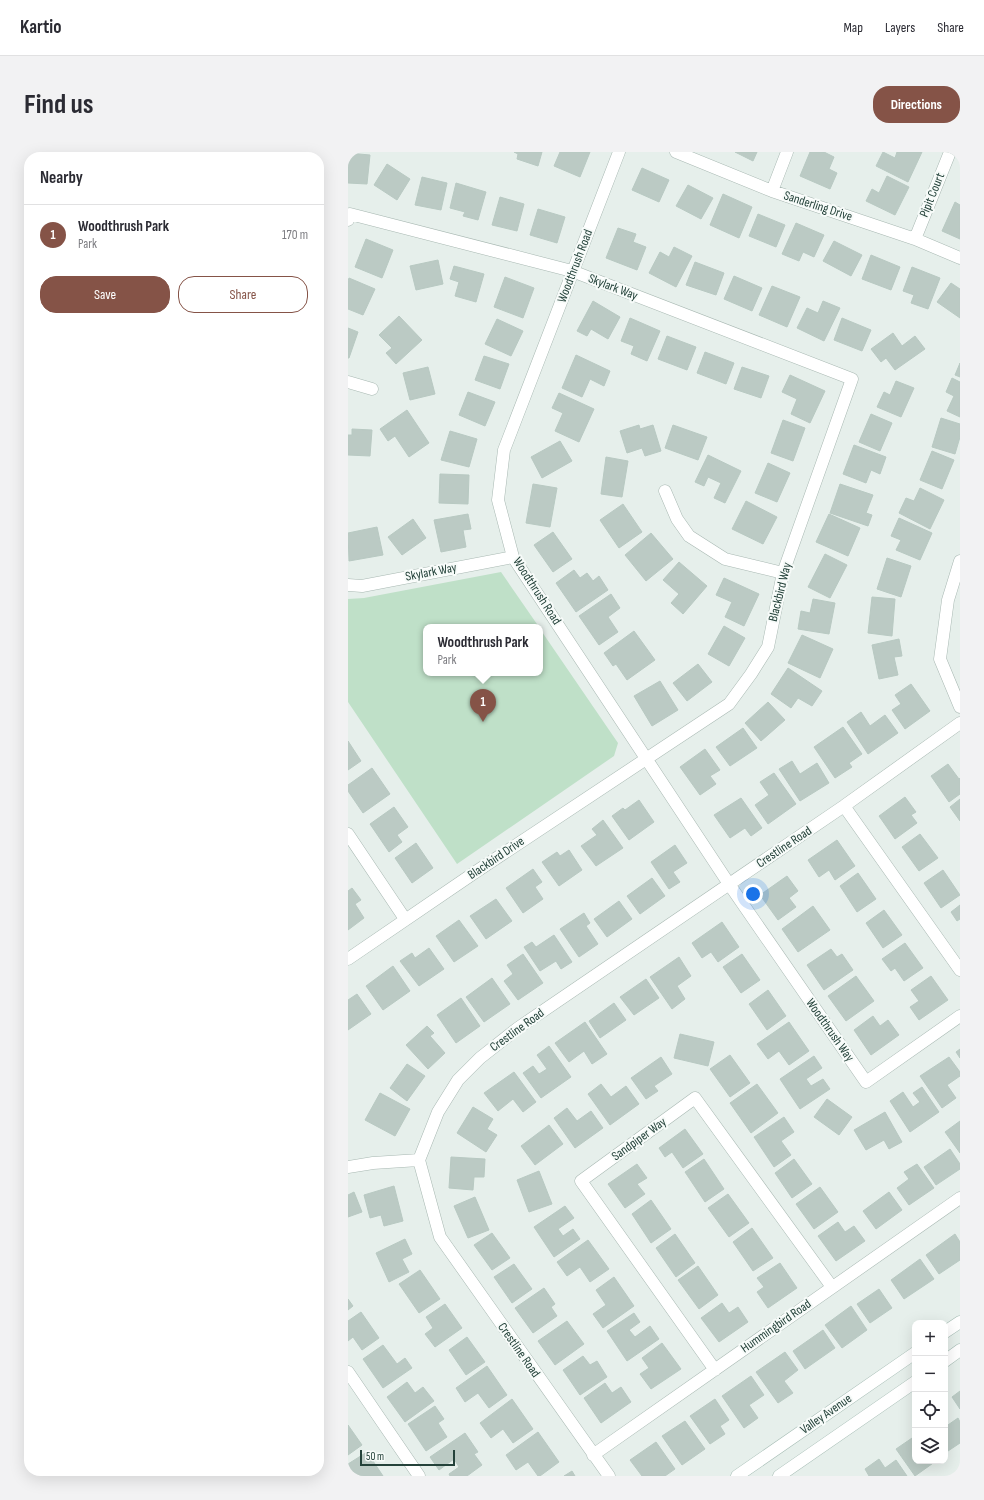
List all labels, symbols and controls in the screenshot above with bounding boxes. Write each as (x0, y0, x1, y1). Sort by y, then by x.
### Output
text: Kartio (20, 16, 62, 39)
text: Map (843, 19, 863, 36)
text: Layers (885, 19, 915, 36)
text: Share (937, 19, 964, 36)
button: Directions (873, 86, 960, 123)
text: Find us (24, 88, 93, 121)
text: Nearby (40, 168, 83, 188)
street label: Pipit Court (916, 170, 948, 220)
street label: Sanderling Drive (782, 187, 854, 225)
text: Woodthrush Park (78, 217, 169, 236)
text: 1 (50, 227, 56, 243)
text: 170 m (282, 227, 308, 243)
street label: Woodthrush Road (554, 227, 596, 305)
text: Park (78, 236, 97, 252)
street label: Skylark Way (586, 270, 640, 304)
button: Save (40, 276, 170, 313)
button: Share (178, 276, 308, 313)
street label: Woodthrush Road (509, 554, 565, 628)
street label: Skylark Way (404, 559, 458, 585)
street label: Blackbird Way (765, 561, 795, 623)
popup (423, 624, 543, 676)
text: Woodthrush Park (437, 633, 529, 652)
text: Park (437, 652, 456, 668)
pin: 1 (470, 689, 496, 722)
street label: Crestline Road (753, 823, 815, 871)
street label: Blackbird Drive (465, 833, 527, 883)
your location (743, 884, 763, 904)
street label: Woodthrush Way (802, 995, 858, 1065)
street label: Crestline Road (487, 1005, 547, 1055)
street label: Sandpiper Way (608, 1114, 670, 1164)
street label: Hummingbird Road (738, 1296, 814, 1356)
street label: Crestline Road (494, 1319, 544, 1381)
map controls (912, 1320, 948, 1464)
button: + (912, 1320, 948, 1356)
button: − (912, 1356, 948, 1392)
street label: Valley Avenue (797, 1390, 855, 1438)
button: locate (912, 1392, 948, 1428)
button: layers (912, 1428, 948, 1464)
scale bar (360, 1448, 455, 1467)
text: 50 m (366, 1450, 384, 1463)

